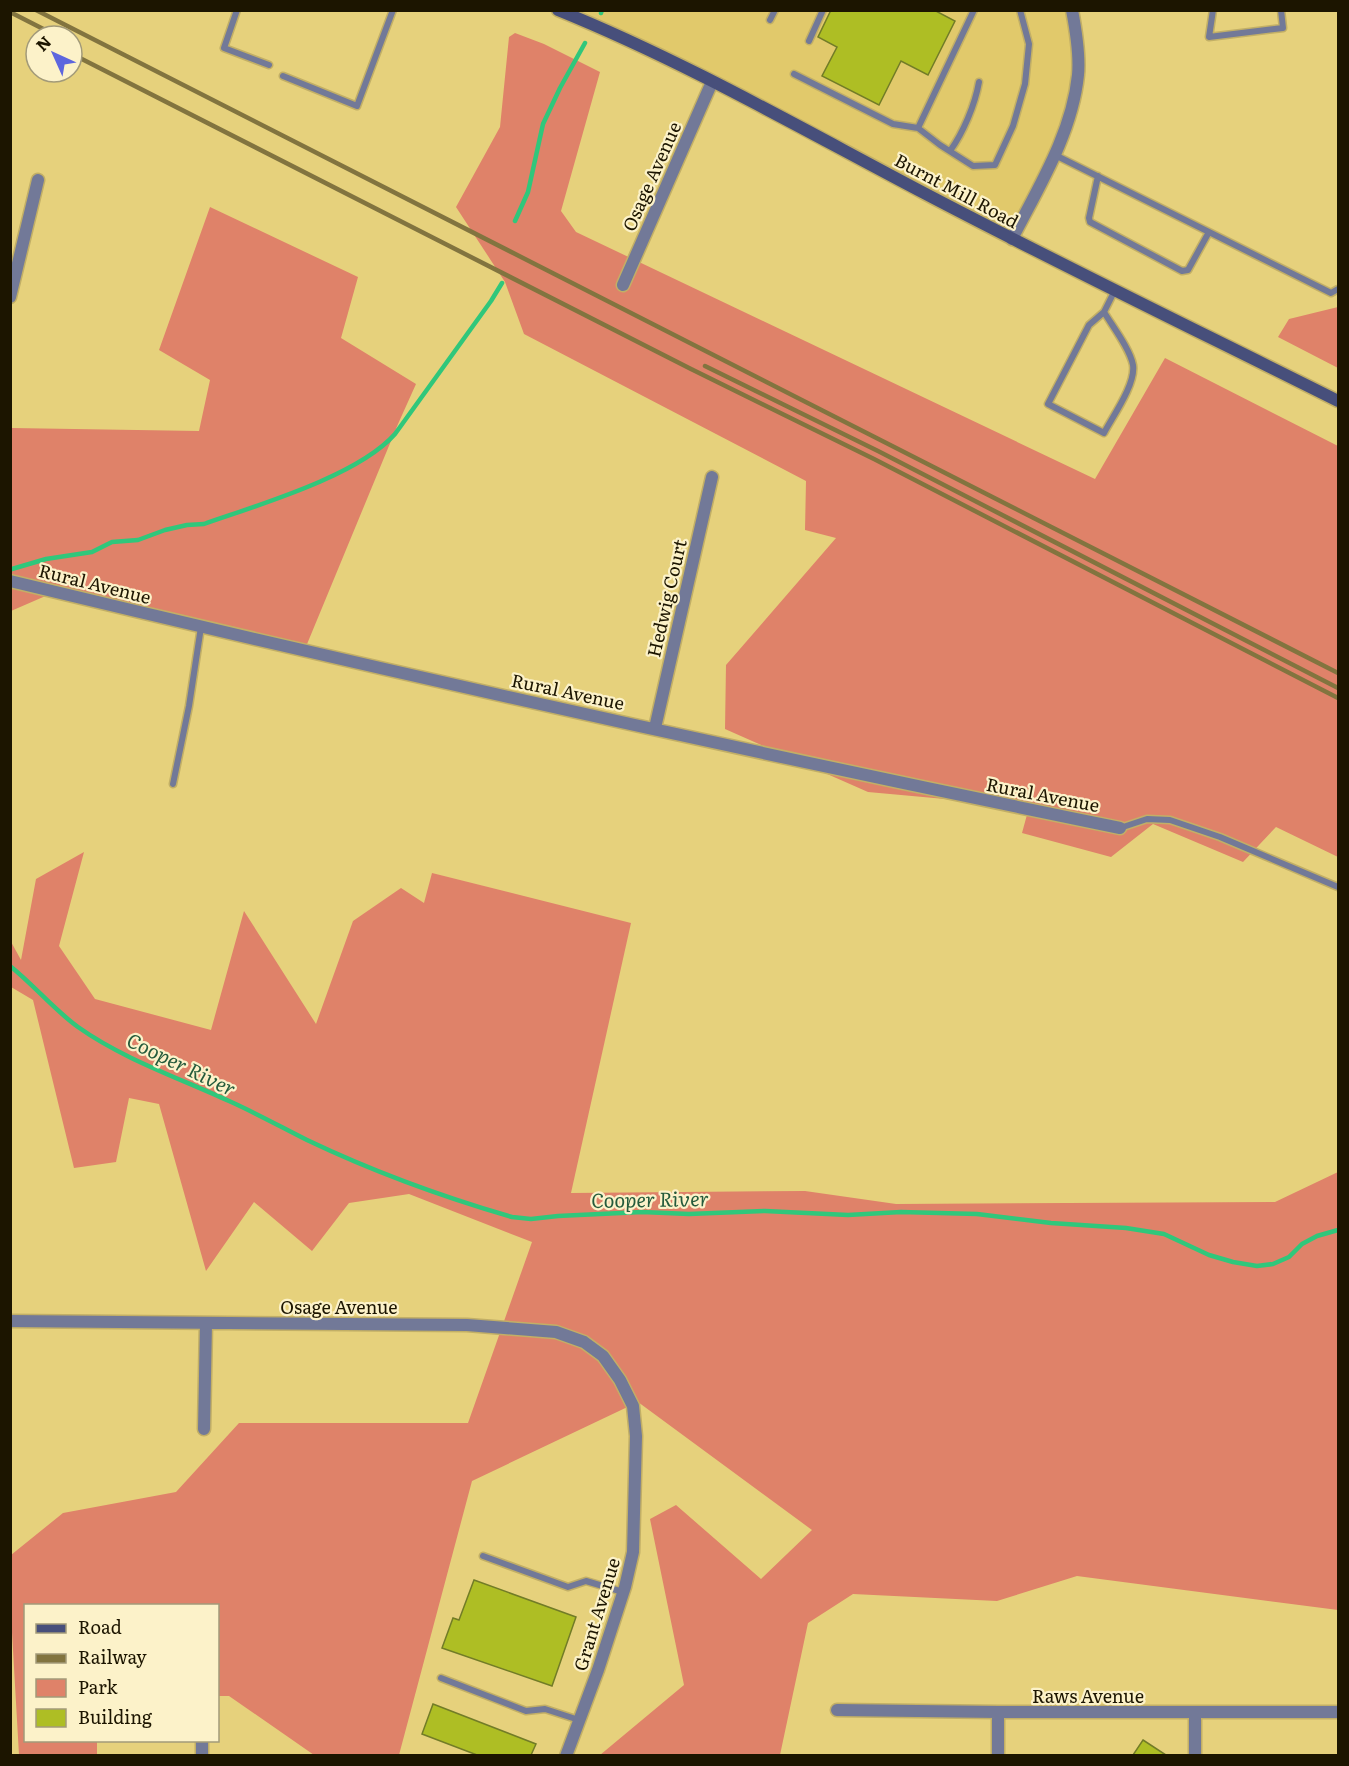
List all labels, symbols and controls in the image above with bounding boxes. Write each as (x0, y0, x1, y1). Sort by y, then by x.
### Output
north arrow (24, 24, 84, 84)
text: N (29, 29, 56, 56)
street label: Osage Avenue (615, 117, 687, 235)
street label: Burnt Mill Road (890, 146, 1024, 234)
street label: Hedwig Court (639, 536, 693, 660)
street label: Rural Avenue (36, 556, 154, 610)
street label: Rural Avenue (509, 666, 627, 716)
street label: Rural Avenue (984, 770, 1102, 818)
water label: Cooper River (122, 1024, 242, 1102)
water label: Cooper River (591, 1182, 709, 1214)
street label: Osage Avenue (280, 1293, 398, 1320)
street label: Grant Avenue (566, 1554, 626, 1674)
legend (24, 1604, 219, 1742)
text: Road (78, 1613, 122, 1640)
text: Railway (78, 1643, 147, 1670)
text: Park (78, 1673, 119, 1700)
street label: Raws Avenue (1032, 1682, 1144, 1709)
text: Building (78, 1703, 153, 1730)

